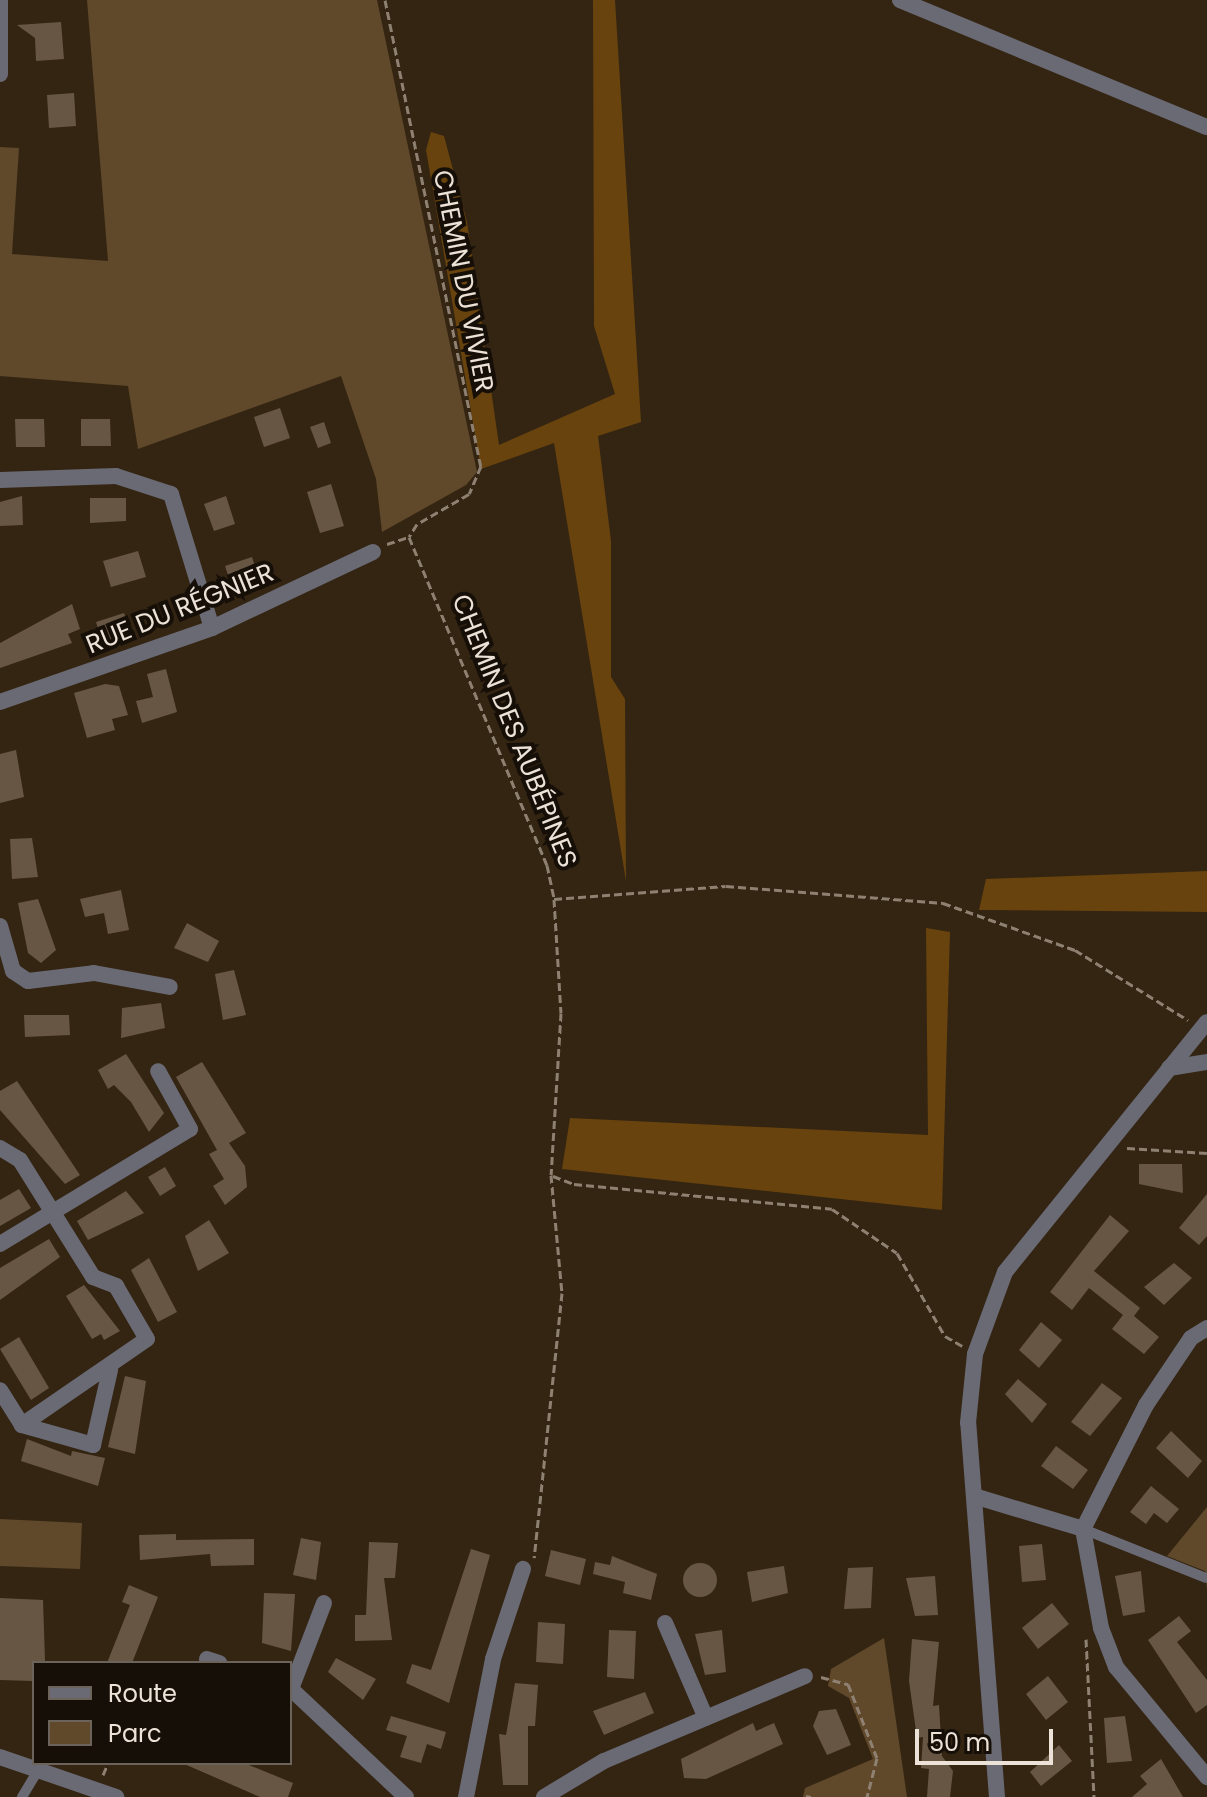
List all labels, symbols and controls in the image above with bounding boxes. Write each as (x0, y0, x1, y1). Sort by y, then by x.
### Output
street label: CHEMIN DU VIVIER (426, 167, 500, 395)
street label: RUE DU RÉGNIER (82, 557, 278, 661)
street label: CHEMIN DES AUBÉPINES (445, 590, 583, 872)
legend (32, 1661, 292, 1765)
text: Route (108, 1677, 177, 1710)
scale bar (919, 1713, 1057, 1763)
text: Parc (108, 1717, 162, 1750)
text: 50 m (929, 1726, 990, 1759)

